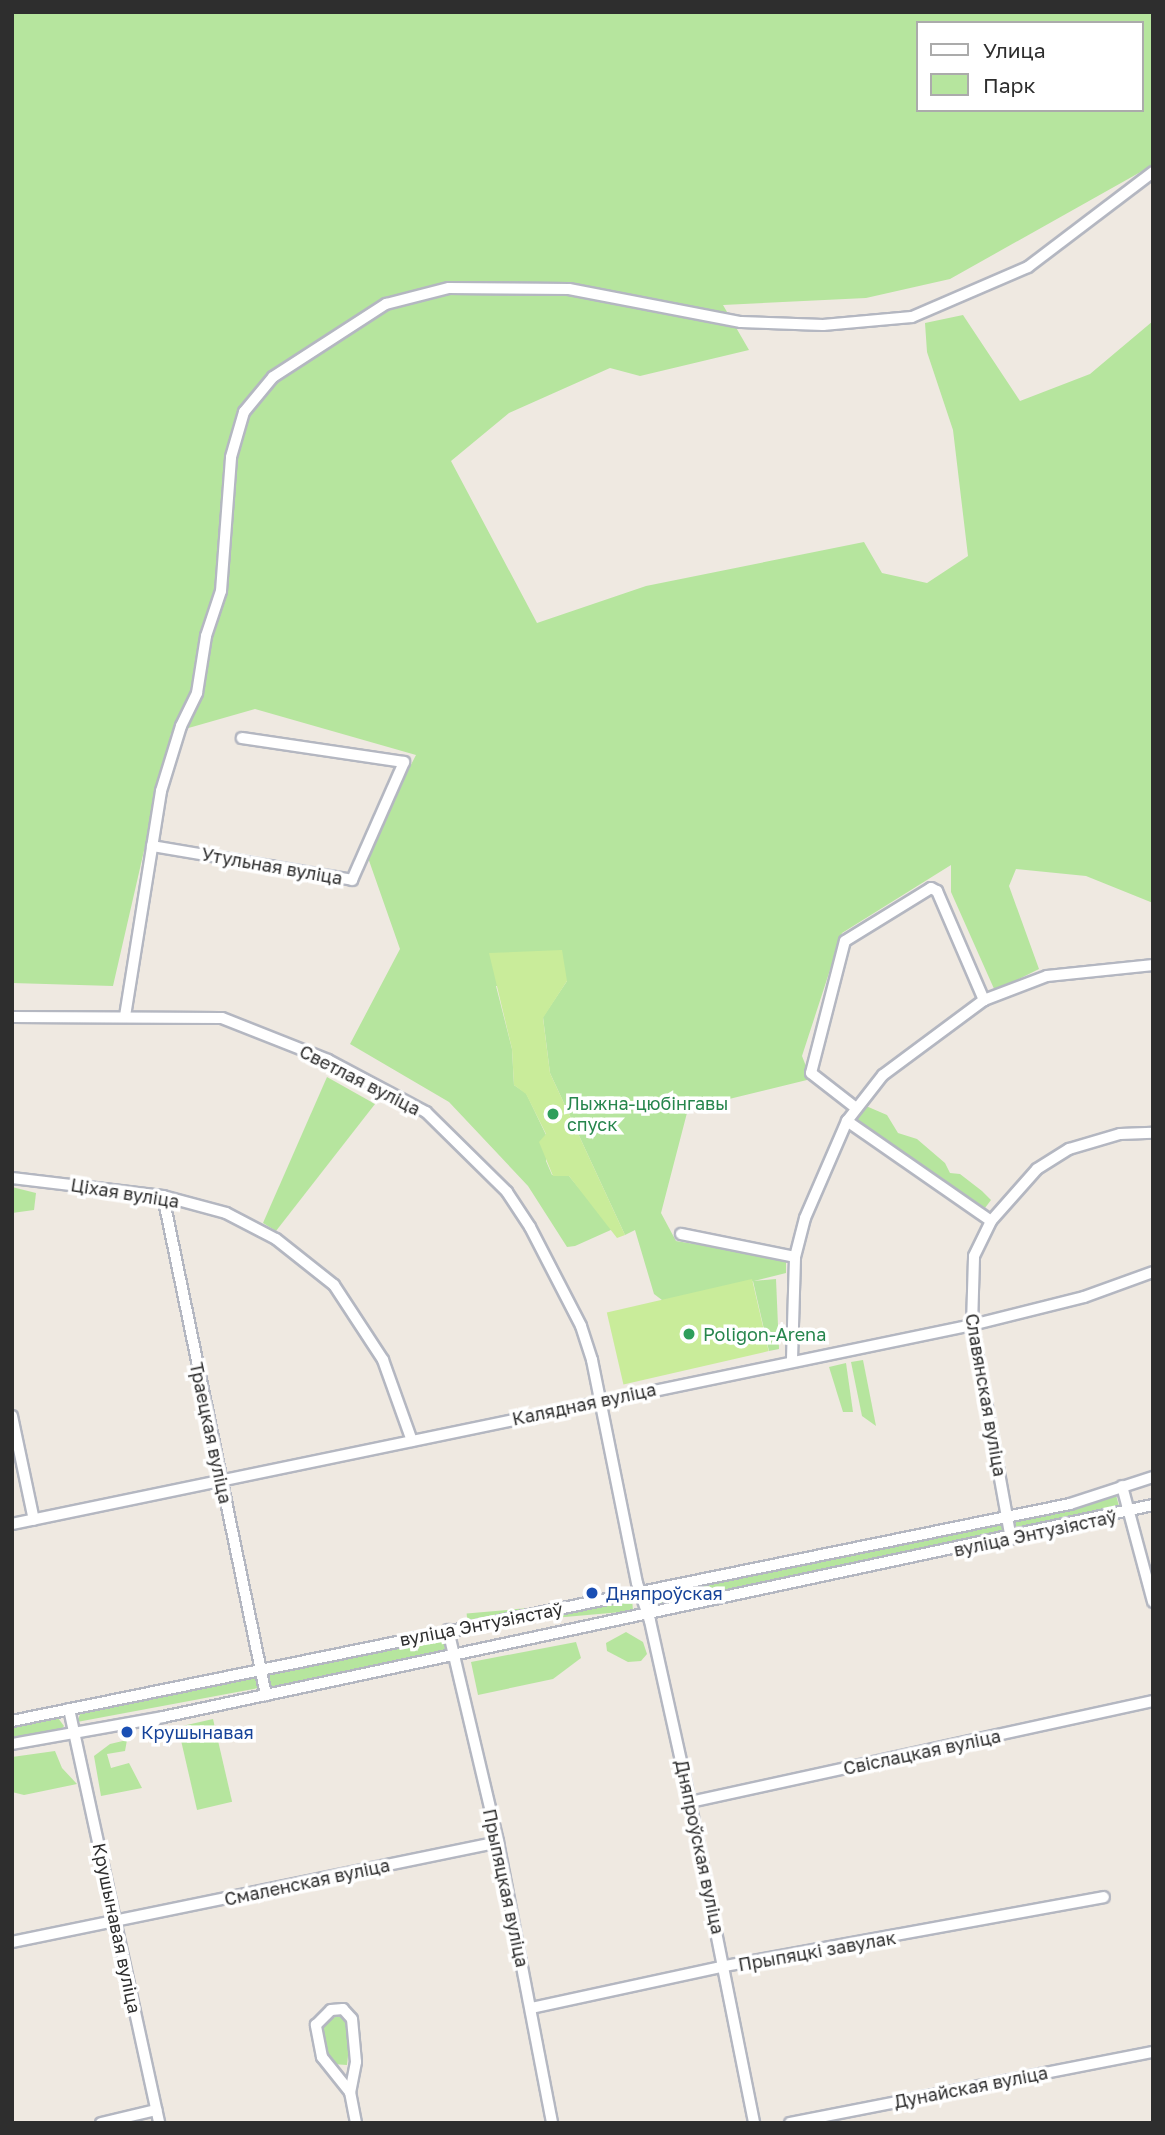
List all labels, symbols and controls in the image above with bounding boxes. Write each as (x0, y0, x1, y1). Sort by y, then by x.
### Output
legend (916, 21, 1144, 112)
text: Улица (983, 37, 1046, 63)
text: Парк (983, 72, 1036, 98)
street label: Утульная вуліца (200, 843, 344, 889)
street label: Светлая вуліца (296, 1040, 424, 1120)
place label: Лыжна-цюбінгавы спуск (567, 1093, 728, 1136)
marker: Лыжна-цюбінгавы спуск (545, 1106, 561, 1122)
street label: Ціхая вуліца (69, 1174, 181, 1212)
street label: Славянская вуліца (961, 1312, 1011, 1478)
place label: Poligon-Arena (703, 1323, 826, 1345)
marker: Poligon-Arena (681, 1326, 697, 1342)
street label: Траецкая вуліца (185, 1360, 237, 1506)
street label: Калядная вуліца (510, 1378, 658, 1430)
street label: вуліца Энтузіястаў (952, 1505, 1118, 1561)
place label: Дняпроўская (606, 1582, 723, 1604)
marker: Дняпроўская (584, 1585, 600, 1601)
street label: вуліца Энтузіястаў (398, 1598, 564, 1650)
place label: Крушынавая (141, 1721, 254, 1743)
marker: Крушынавая (119, 1724, 135, 1740)
street label: Свіслацкая вуліца (841, 1725, 1003, 1779)
street label: Дняпроўская вуліца (671, 1758, 729, 1936)
street label: Прыпяцкая вуліца (479, 1807, 533, 1969)
street label: Крушынавая вуліца (88, 1841, 146, 2015)
street label: Смаленская вуліца (222, 1854, 392, 1910)
street label: Прыпяцкі завулак (736, 1926, 898, 1976)
street label: Дунайская вуліца (892, 2061, 1050, 2113)

